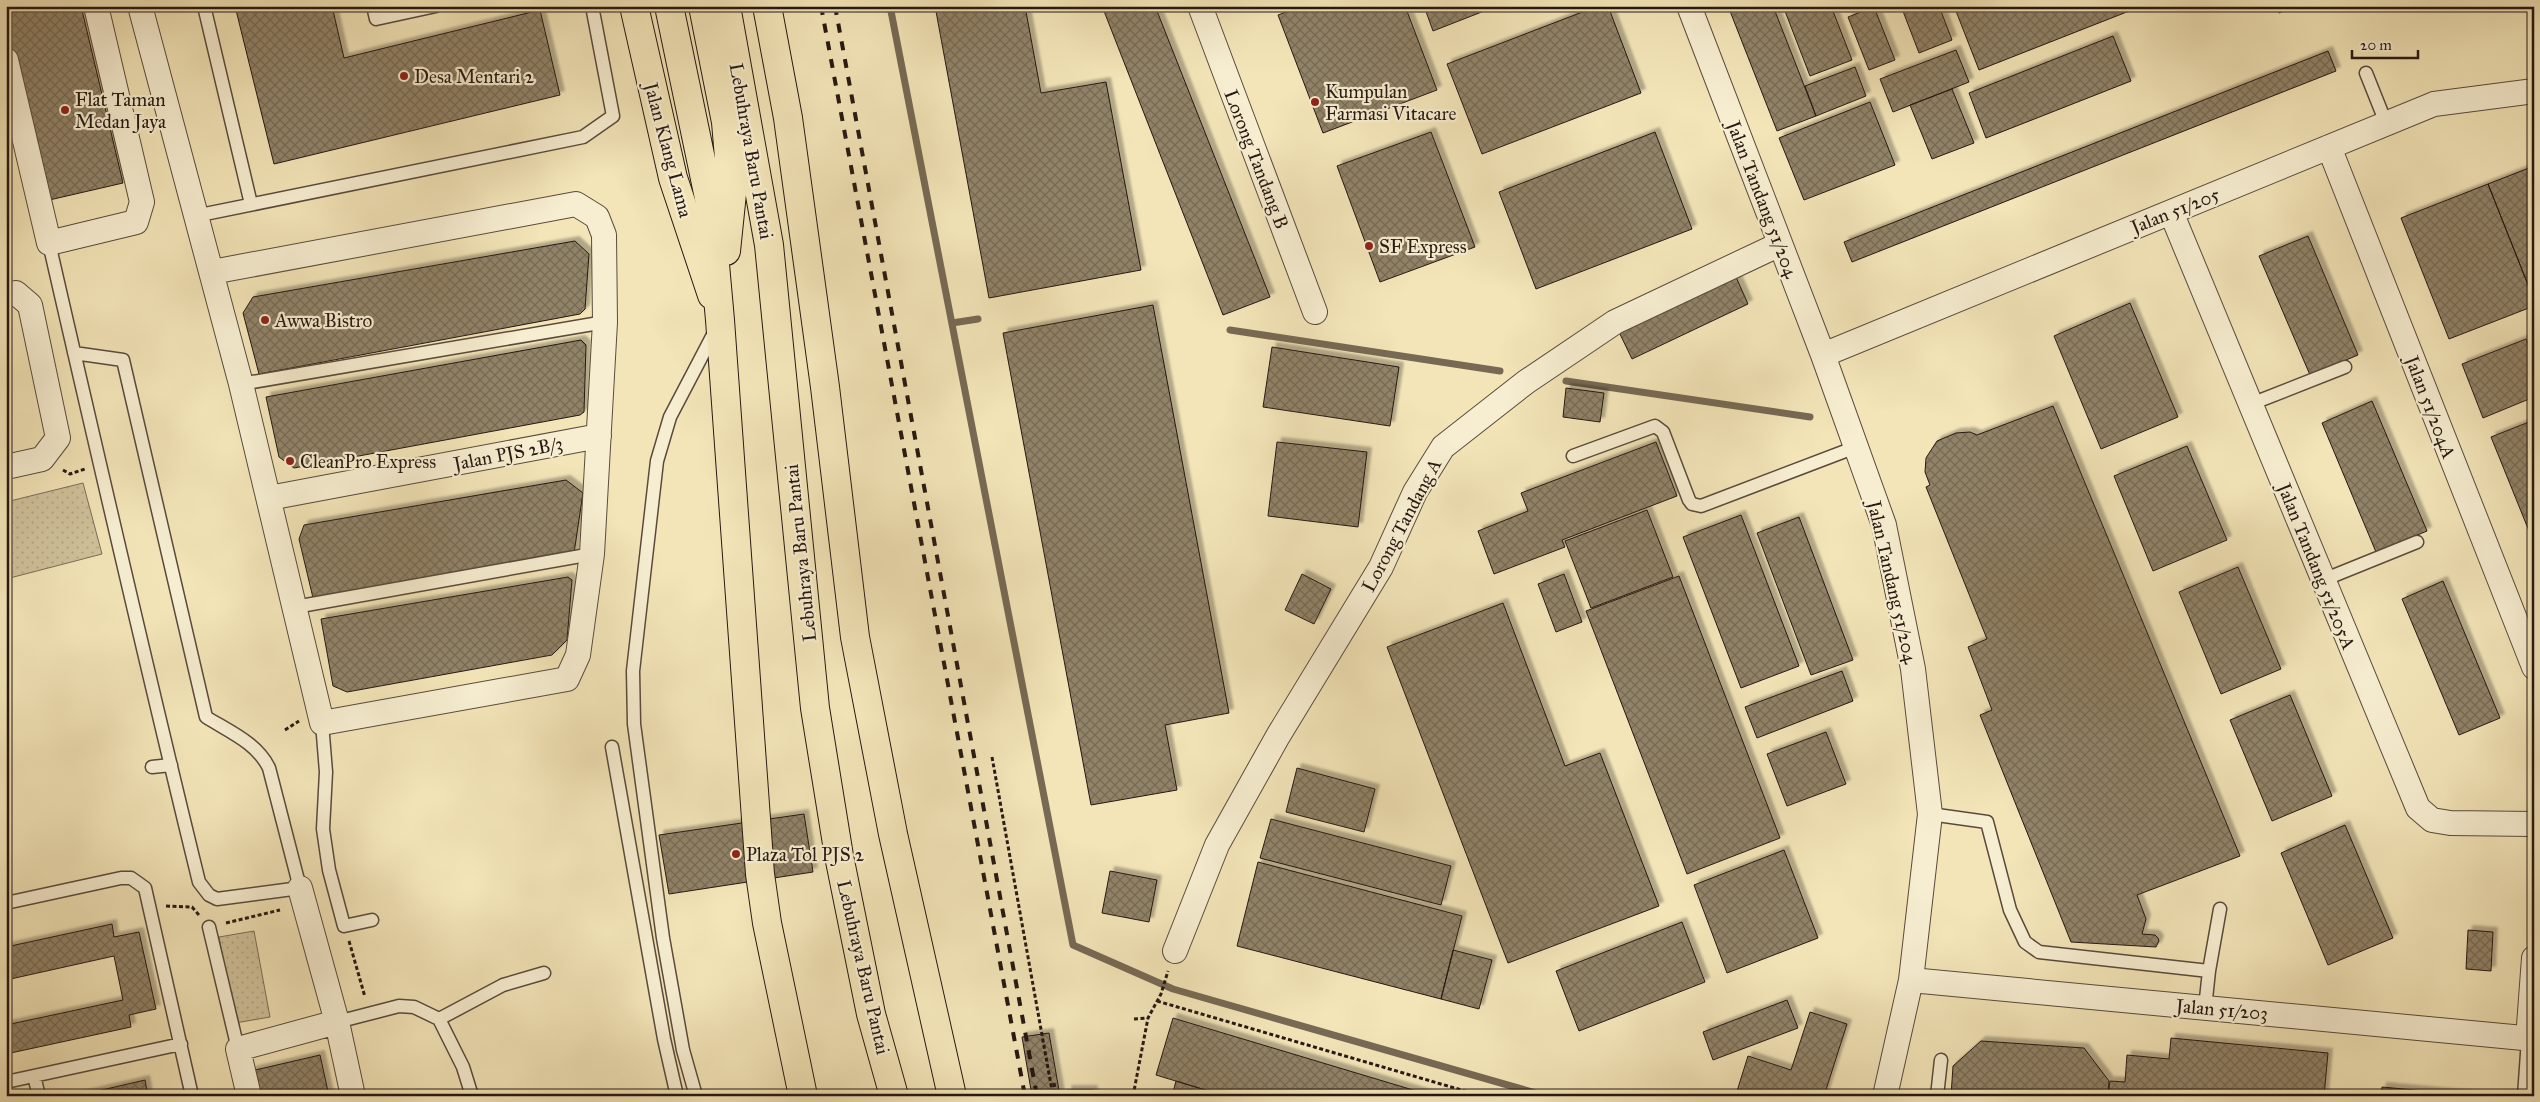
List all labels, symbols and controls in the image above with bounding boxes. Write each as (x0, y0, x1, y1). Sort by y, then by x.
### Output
scale bar (2352, 28, 2419, 60)
text: 20 m (2360, 36, 2392, 54)
street label: Lebuhraya Baru Pantai (725, 61, 778, 241)
place label: Desa Mentari 2 (414, 65, 535, 88)
marker: Desa Mentari 2 (398, 70, 410, 82)
street label: Jalan Klang Lama (638, 78, 698, 221)
place label: Kumpulan Farmasi Vitacare (1325, 80, 1456, 125)
street label: Lorong Tandang B (1218, 86, 1294, 232)
place label: Flat Taman Medan Jaya (75, 88, 167, 134)
marker: Kumpulan Farmasi Vitacare (1309, 96, 1321, 108)
marker: Flat Taman Medan Jaya (59, 104, 71, 116)
street label: Jalan Tandang 51/204 (1720, 116, 1803, 282)
street label: Jalan 51/205 (2126, 182, 2223, 240)
place label: SF Express (1379, 235, 1467, 258)
marker: SF Express (1363, 240, 1375, 252)
place label: Awwa Bistro (274, 309, 373, 332)
marker: Awwa Bistro (259, 314, 271, 326)
street label: Jalan 51/204A (2399, 351, 2461, 462)
street label: Jalan PJS 2B/3 (450, 432, 565, 477)
place label: CleanPro Express (300, 450, 436, 473)
marker: CleanPro Express (284, 455, 296, 467)
street label: Lorong Tandang A (1357, 455, 1447, 596)
street label: Lebuhraya Baru Pantai (780, 463, 821, 643)
street label: Jalan Tandang 51/205A (2271, 478, 2360, 653)
street label: Jalan Tandang 51/204 (1861, 497, 1923, 666)
place label: Plaza Tol PJS 2 (746, 843, 865, 867)
marker: Plaza Tol PJS 2 (730, 848, 742, 860)
street label: Lebuhraya Baru Pantai (832, 878, 895, 1057)
street label: Jalan 51/203 (2173, 994, 2269, 1026)

